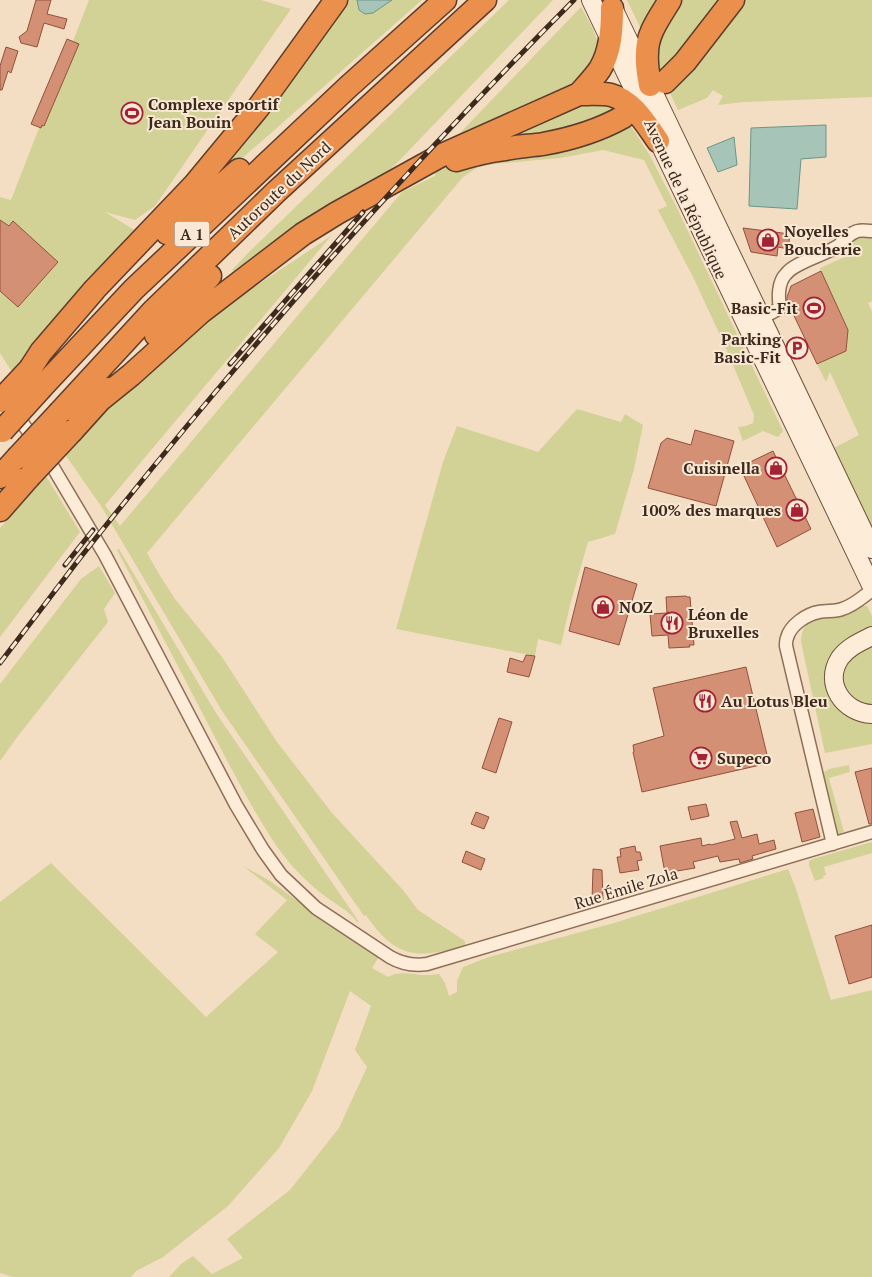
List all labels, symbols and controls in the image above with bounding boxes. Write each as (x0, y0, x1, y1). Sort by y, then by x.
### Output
place label: Complexe sportif Jean Bouin (148, 93, 280, 133)
sports icon: Complexe sportif Jean Bouin (120, 101, 144, 125)
street label: Avenue de la République (639, 115, 733, 283)
street label: Autoroute du Nord (222, 136, 336, 244)
place label: Noyelles Boucherie (784, 220, 862, 260)
road number: A 1 (174, 222, 210, 246)
shop icon: Noyelles Boucherie (756, 228, 780, 252)
sports icon: Basic-Fit (802, 296, 826, 320)
place label: Basic-Fit (731, 297, 799, 319)
place label: Parking Basic-Fit (714, 328, 782, 368)
parking icon: Parking Basic-Fit (785, 336, 809, 360)
shop icon: Cuisinella (764, 456, 788, 480)
place label: Cuisinella (683, 457, 760, 479)
shop icon: 100% des marques (785, 498, 809, 522)
place label: 100% des marques (640, 499, 781, 521)
shop icon: NOZ (591, 595, 615, 619)
place label: NOZ (619, 596, 653, 618)
place label: Léon de Bruxelles (688, 603, 759, 643)
restaurant icon: Léon de Bruxelles (660, 611, 684, 635)
restaurant icon: Au Lotus Bleu (693, 689, 717, 713)
place label: Au Lotus Bleu (721, 690, 828, 712)
supermarket icon: Supeco (689, 746, 713, 770)
place label: Supeco (717, 747, 772, 769)
street label: Rue Émile Zola (572, 862, 680, 914)

